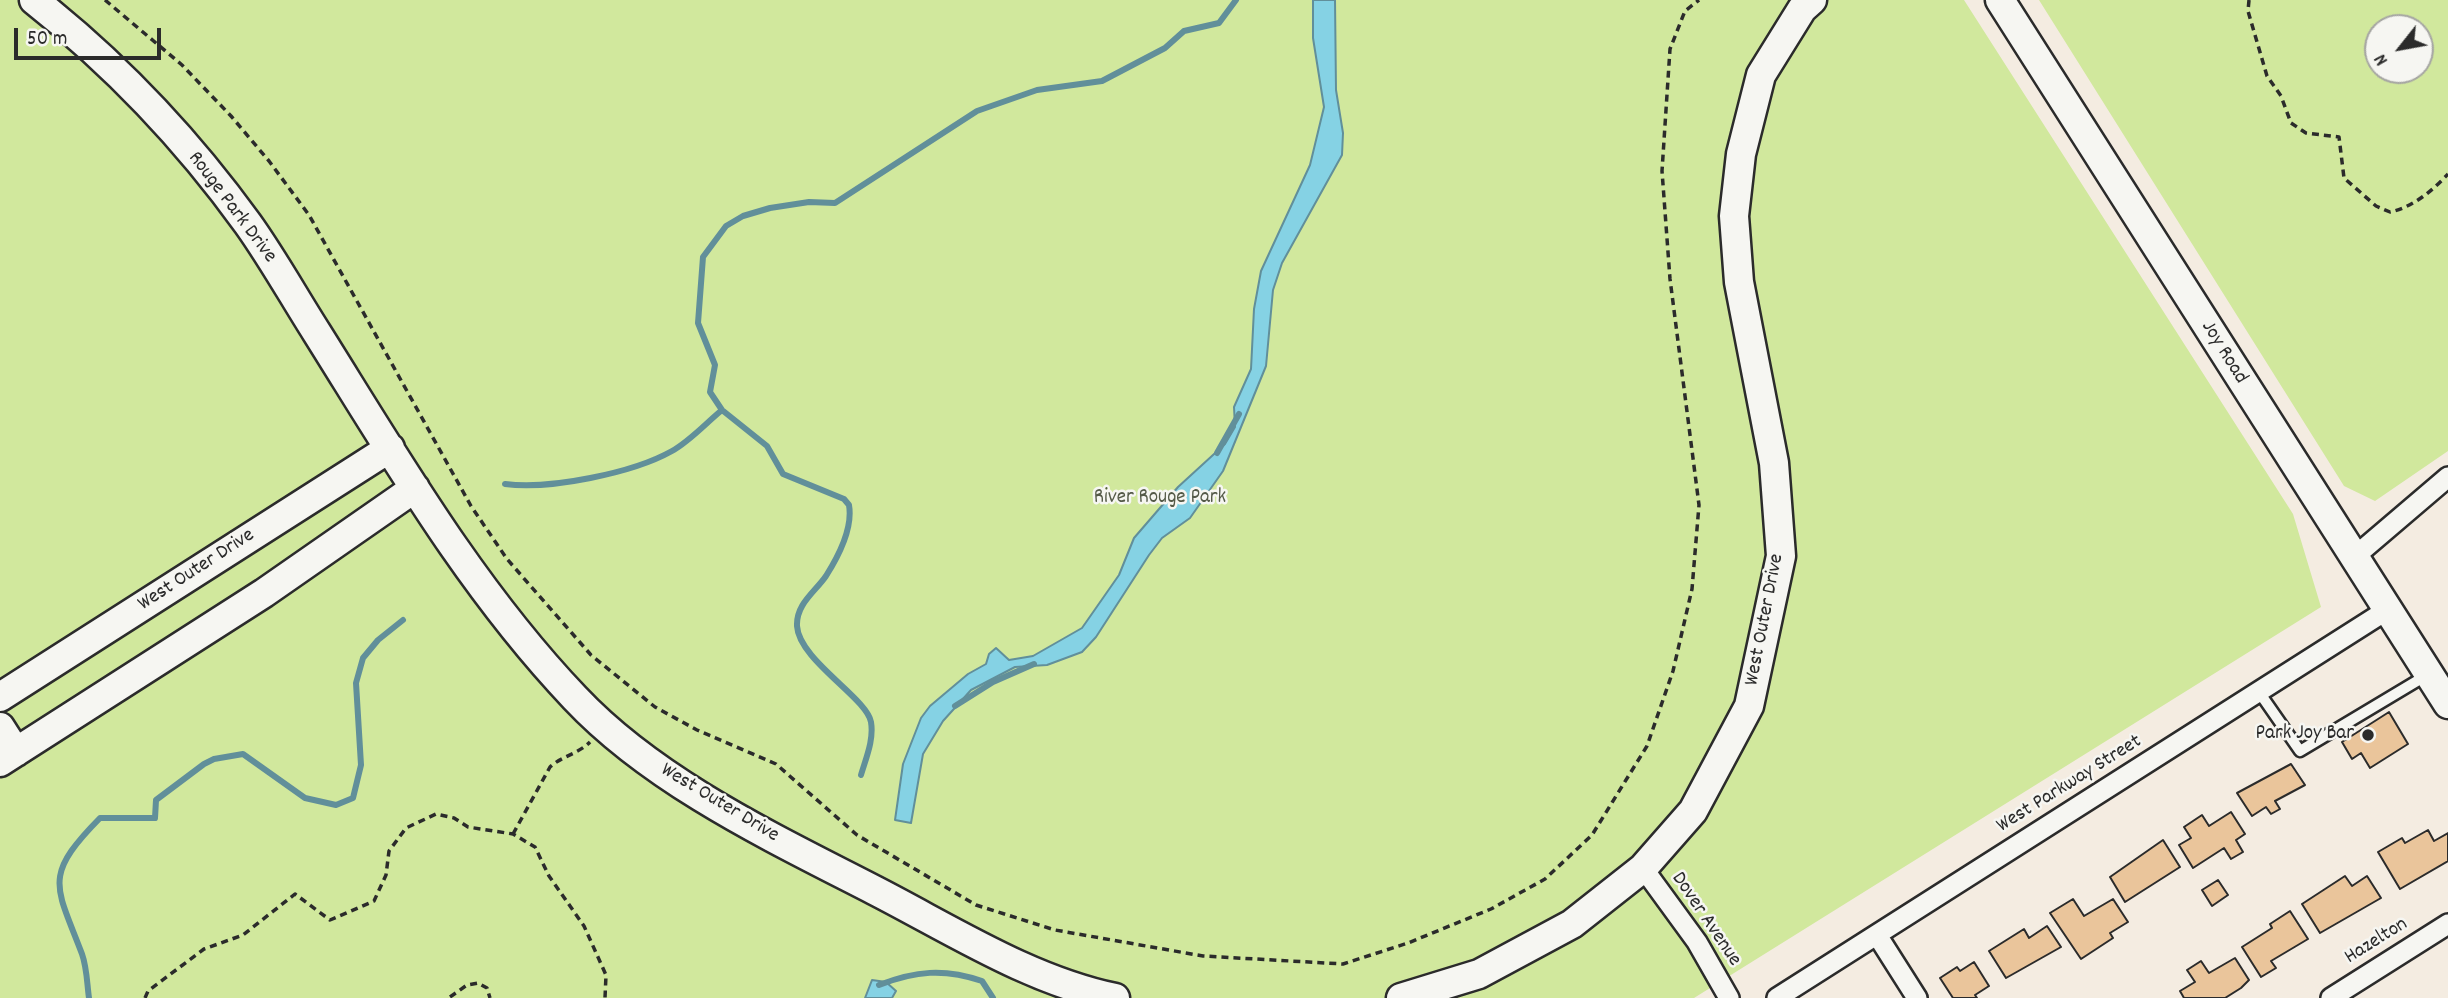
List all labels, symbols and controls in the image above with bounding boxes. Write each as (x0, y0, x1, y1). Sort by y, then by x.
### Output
scale bar (18, 14, 164, 58)
north arrow (2364, 14, 2434, 84)
text: 50 m (27, 25, 67, 55)
text: N (2368, 48, 2396, 70)
street label: Rouge Park Drive (181, 147, 281, 269)
street label: Joy Road (2194, 317, 2252, 389)
park label: River Rouge Park (1094, 486, 1226, 512)
street label: West Outer Drive (134, 524, 260, 618)
street label: West Outer Drive (1741, 552, 1791, 688)
place label: Park Joy Bar (2256, 722, 2354, 748)
marker: Park Joy Bar (2360, 727, 2376, 743)
street label: West Parkway Street (1993, 730, 2147, 840)
street label: West Outer Drive (655, 759, 783, 849)
street label: Dover Avenue (1664, 868, 1746, 972)
street label: Hazelton (2341, 913, 2413, 971)

